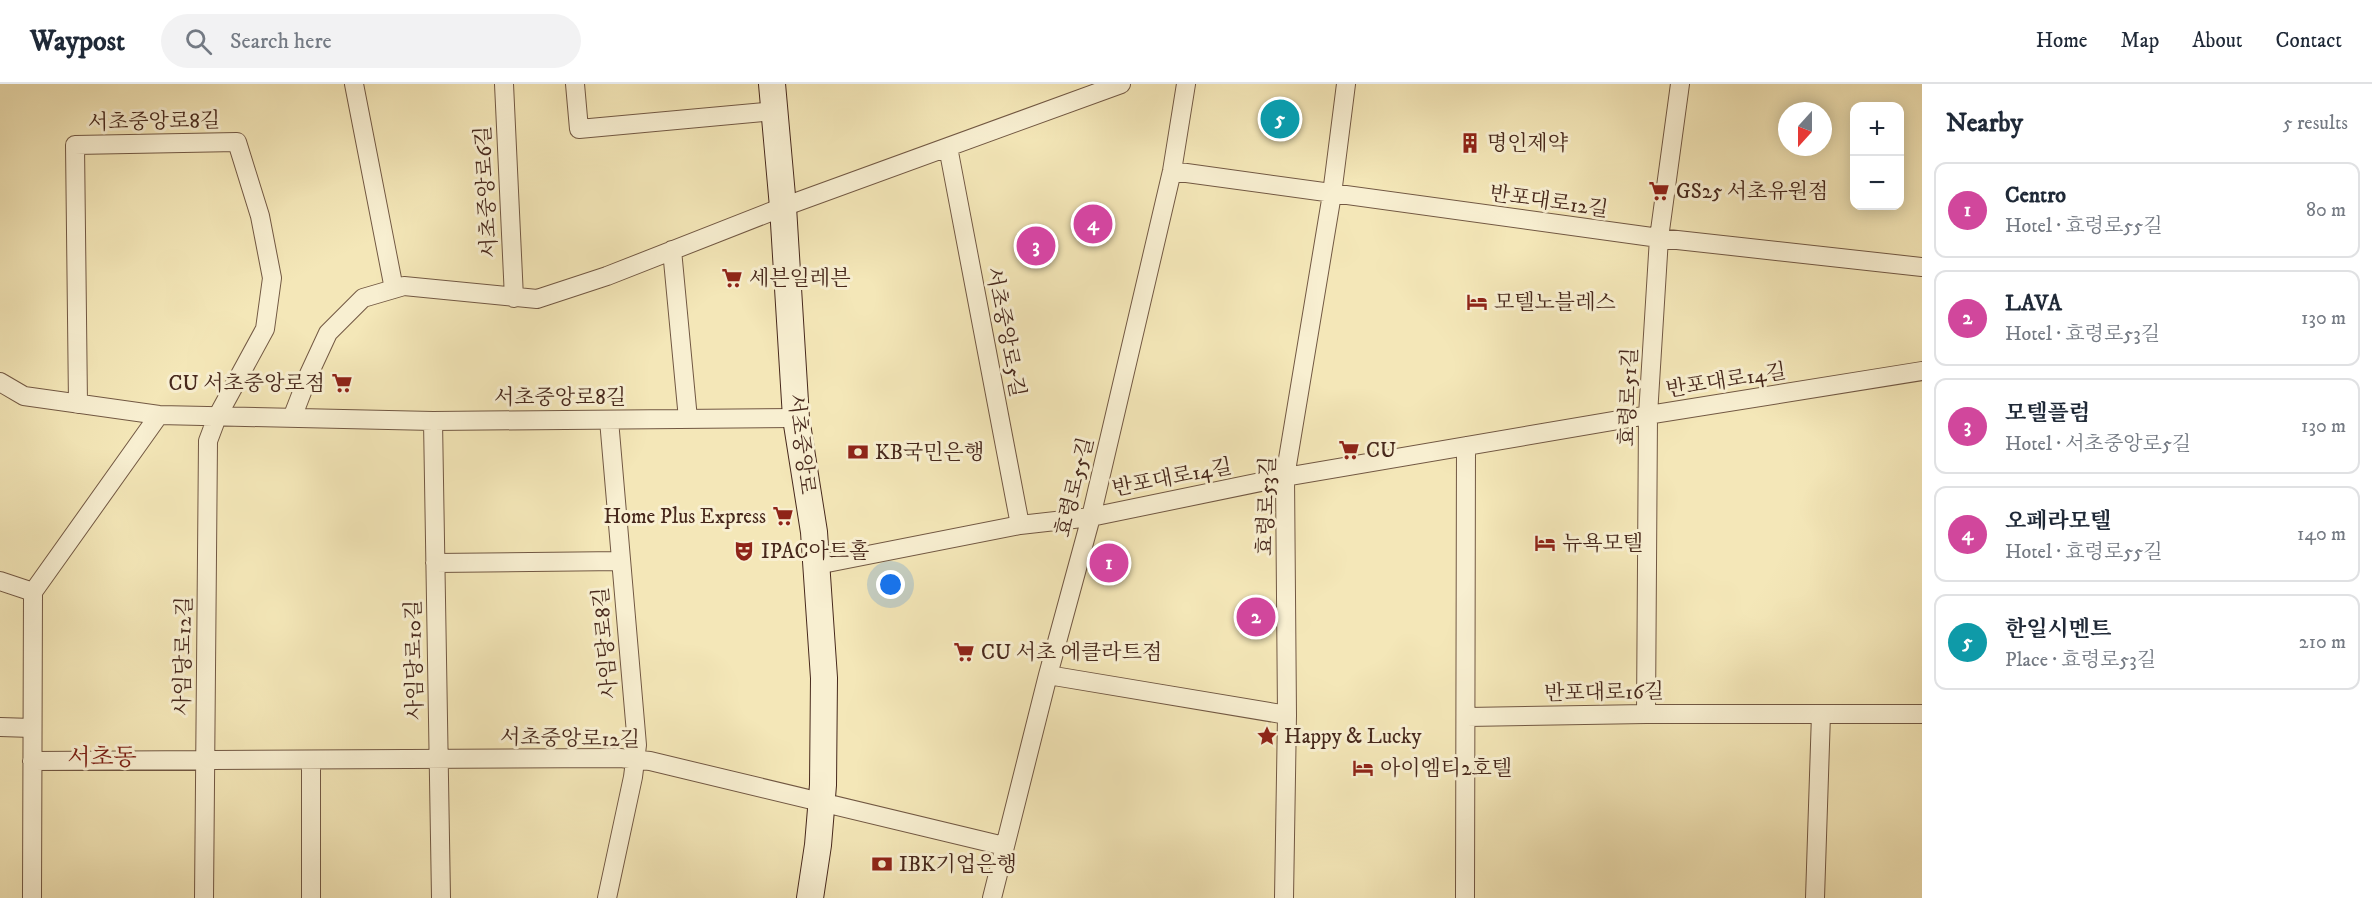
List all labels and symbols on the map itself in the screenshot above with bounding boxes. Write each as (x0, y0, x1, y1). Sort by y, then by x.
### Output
pin: 5 (1260, 96, 1300, 141)
north arrow (1778, 102, 1832, 156)
street label: 서초중앙로8길 (88, 108, 220, 136)
street label: 서초중앙로6길 (471, 125, 503, 259)
building icon: 명인제약 (1458, 131, 1482, 155)
place label: 명인제약 (1487, 131, 1569, 157)
supermarket icon: GS25 서초유원점 (1647, 179, 1671, 203)
place label: GS25 서초유원점 (1676, 179, 1828, 205)
street label: 반포대로12길 (1488, 181, 1610, 223)
pin: 4 (1074, 202, 1112, 246)
pin: 3 (1016, 224, 1056, 268)
street label: 서초중앙로5길 (980, 265, 1030, 400)
supermarket icon: 세븐일레븐 (720, 266, 744, 290)
place label: 세븐일레븐 (749, 266, 850, 292)
hotel icon: 모텔노블레스 (1465, 290, 1489, 314)
place label: 모텔노블레스 (1494, 290, 1616, 316)
street label: 효령로51길 (1614, 347, 1644, 447)
street label: 반포대로14길 (1664, 359, 1788, 403)
place label: CU 서초중앙로점 (169, 371, 325, 397)
supermarket icon: CU 서초중앙로점 (330, 371, 354, 395)
street label: 서초중앙로8길 (494, 385, 626, 411)
street label: 서초중앙로 (782, 392, 820, 496)
street label: 효령로55길 (1050, 435, 1100, 540)
supermarket icon: CU (1337, 438, 1361, 462)
place label: CU (1366, 438, 1396, 464)
bank icon: KB국민은행 (846, 440, 870, 464)
place label: KB국민은행 (875, 440, 984, 466)
street label: 반포대로14길 (1110, 454, 1234, 502)
street label: 효령로53길 (1252, 456, 1282, 556)
place label: Home Plus Express (603, 504, 766, 530)
supermarket icon: Home Plus Express (771, 504, 795, 528)
hotel icon: 뉴욕모텔 (1533, 531, 1557, 555)
place label: 뉴욕모텔 (1562, 531, 1643, 557)
theatre icon: IPAC아트홀 (732, 539, 756, 563)
place label: IPAC아트홀 (761, 539, 869, 565)
pin: 1 (1090, 540, 1128, 586)
your location (876, 570, 905, 599)
street label: 사임당로8길 (588, 586, 624, 700)
pin: 2 (1236, 594, 1276, 640)
street label: 사임당로12길 (170, 596, 198, 716)
street label: 사임당로10길 (401, 600, 429, 720)
supermarket icon: CU 서초 에클라트점 (952, 640, 976, 664)
place label: CU 서초 에클라트점 (981, 640, 1162, 666)
street label: 반포대로16길 (1544, 679, 1664, 707)
place icon: Happy & Lucky (1255, 724, 1279, 748)
place label: Happy & Lucky (1284, 724, 1422, 750)
street label: 서초중앙로12길 (500, 725, 640, 753)
district label: 서초동 (67, 743, 137, 773)
hotel icon: 아이엠티2호텔 (1351, 756, 1375, 780)
place label: 아이엠티2호텔 (1380, 756, 1512, 782)
bank icon: IBK기업은행 (870, 852, 894, 876)
place label: IBK기업은행 (899, 852, 1017, 878)

